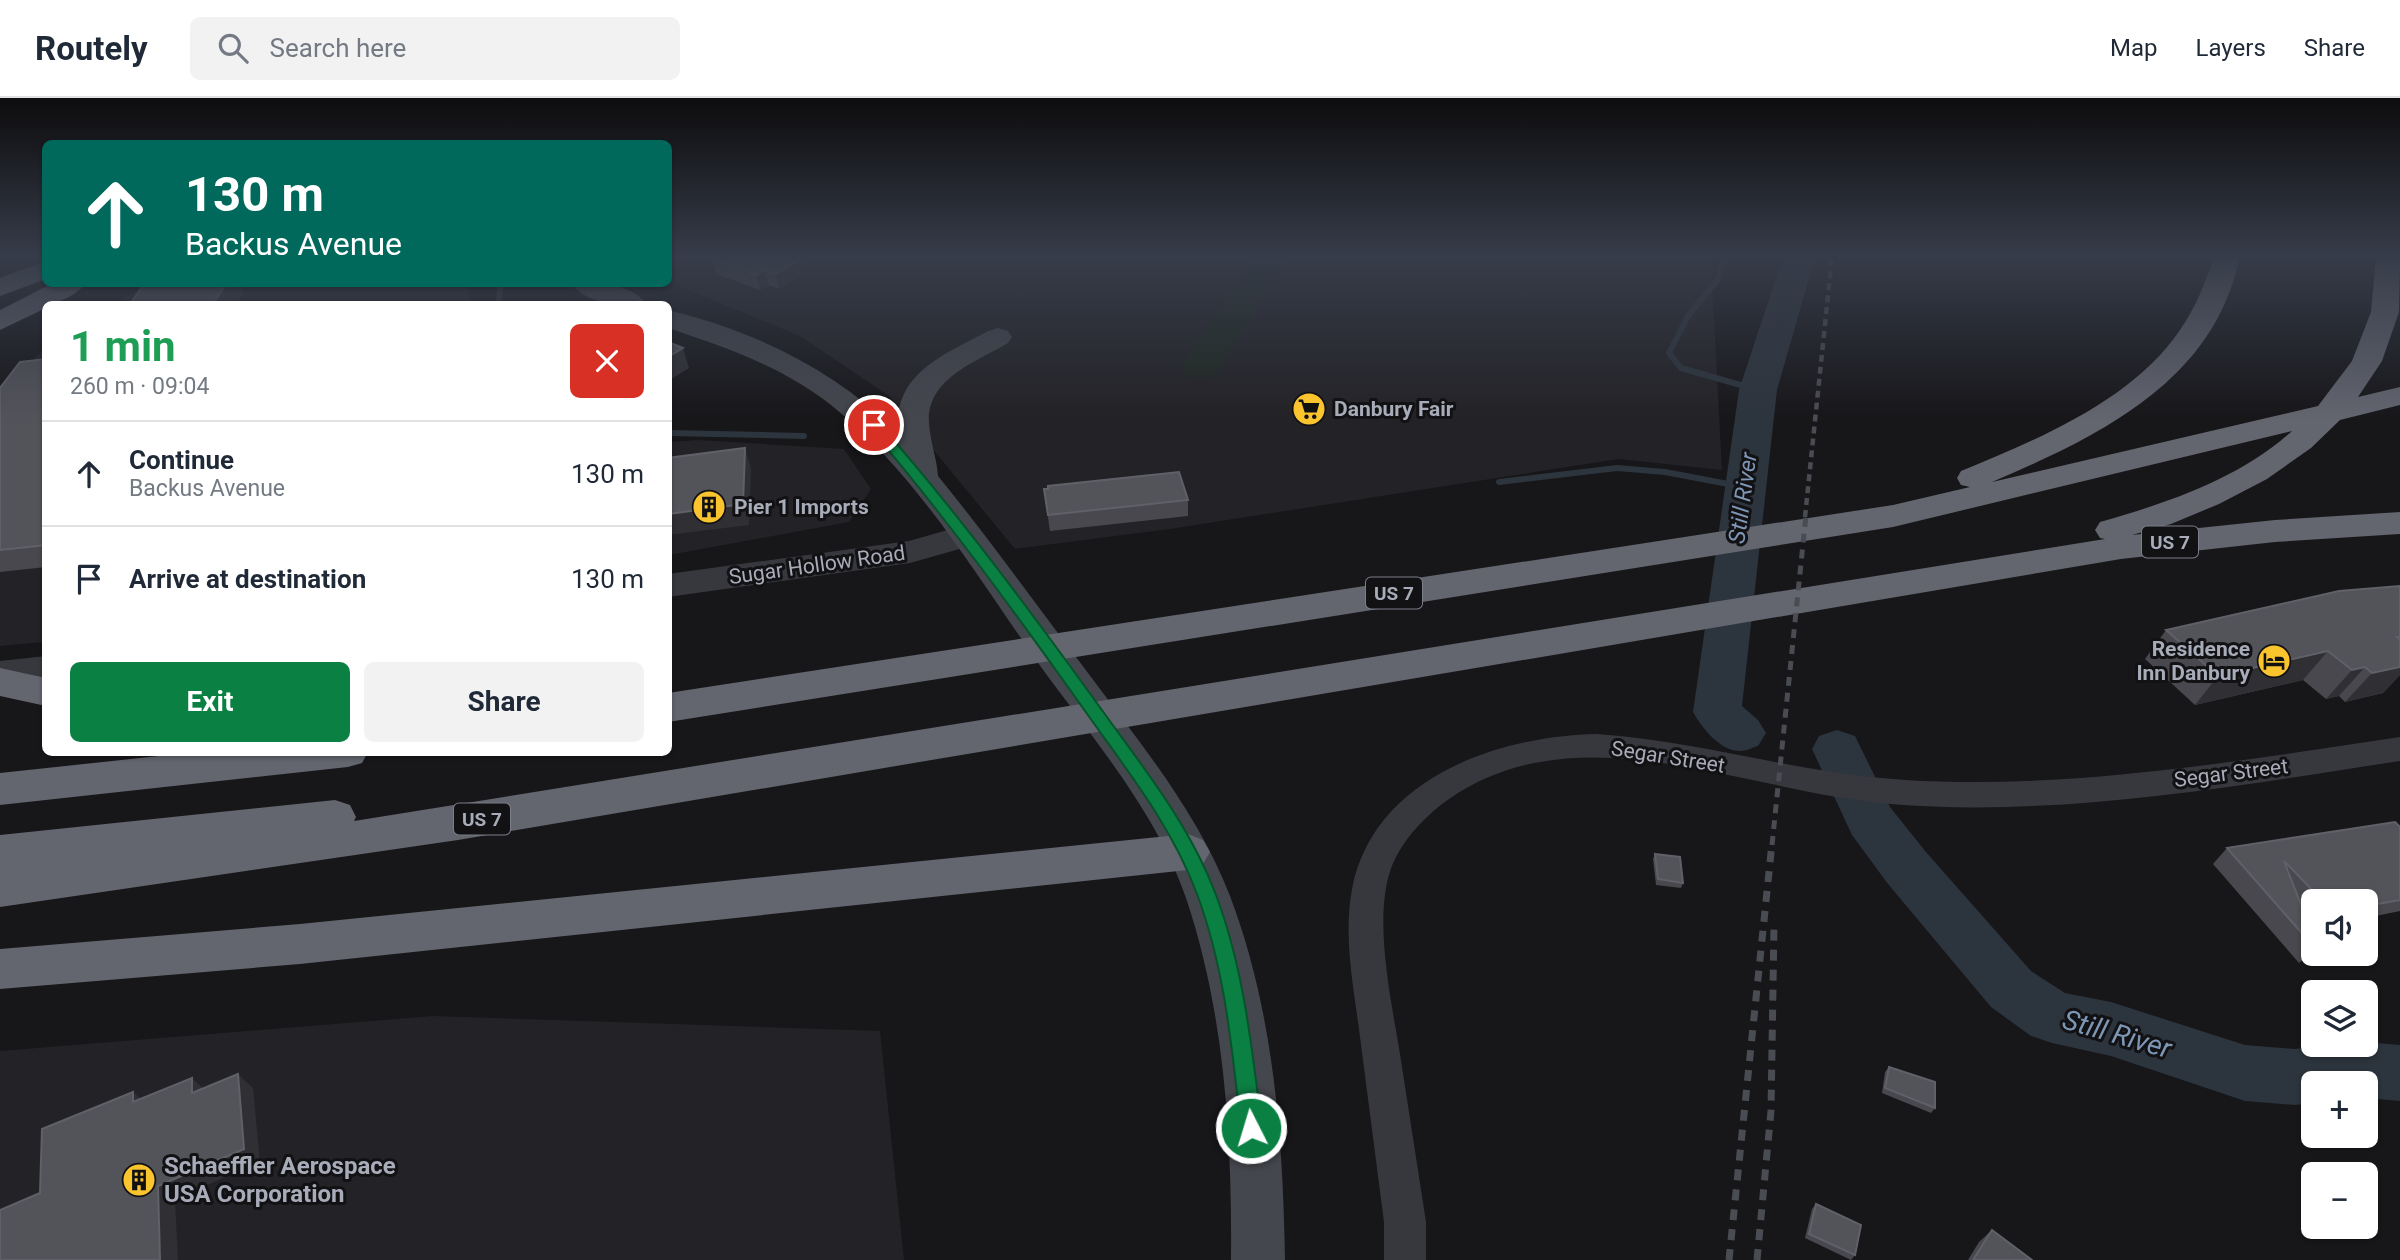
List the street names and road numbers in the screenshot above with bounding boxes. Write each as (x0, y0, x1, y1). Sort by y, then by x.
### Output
road number: US 7 (2142, 526, 2198, 558)
street label: Sugar Hollow Road (727, 541, 907, 589)
road number: US 7 (1366, 578, 1422, 608)
street label: Segar Street (1610, 736, 1727, 778)
street label: Segar Street (2173, 754, 2289, 792)
road number: US 7 (454, 804, 510, 834)

